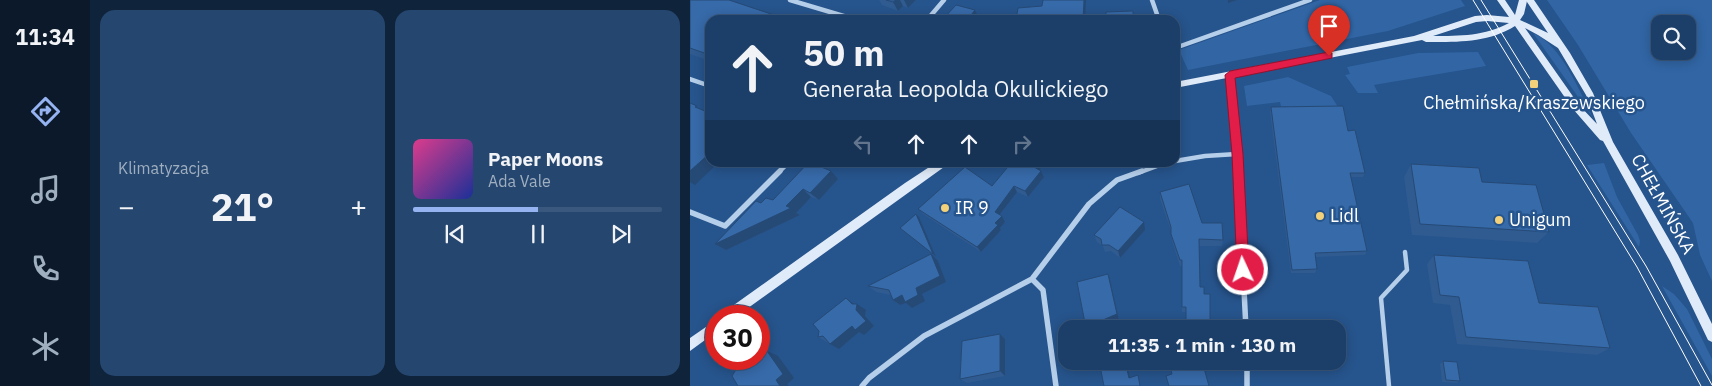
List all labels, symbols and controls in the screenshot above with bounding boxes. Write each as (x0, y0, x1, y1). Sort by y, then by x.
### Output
pin (1308, 5, 1350, 56)
icon: arrive (1315, 12, 1343, 40)
map controls (1651, 15, 1696, 60)
button: search (1651, 15, 1696, 60)
text: 11:34 (15, 22, 75, 51)
text: 50 m (803, 30, 885, 76)
icon: ahead (720, 35, 785, 100)
text: Generała Leopolda Okulickiego (803, 74, 1109, 103)
marker: Chełmińska/Kraszewskiego (1528, 78, 1540, 90)
place label: Chełmińska/Kraszewskiego (1423, 91, 1645, 114)
icon: directions (28, 94, 63, 129)
icon: left (849, 130, 877, 158)
icon: ahead (902, 130, 930, 158)
icon: ahead (955, 130, 983, 158)
icon: right (1008, 130, 1036, 158)
text: Paper Moons (488, 147, 603, 171)
street label: CHEŁMIŃSKA (1626, 149, 1701, 258)
text: Klimatyzacja (118, 158, 209, 178)
text: Ada Vale (488, 171, 551, 191)
icon: music (28, 172, 63, 207)
text: 21° (211, 182, 274, 231)
text: − (118, 188, 135, 225)
text: + (350, 188, 367, 225)
place label: IR 9 (955, 196, 989, 219)
marker: IR 9 (939, 202, 951, 214)
place label: Lidl (1330, 204, 1359, 227)
place label: Unigum (1509, 208, 1571, 231)
marker: Lidl (1314, 210, 1326, 222)
marker: Unigum (1493, 214, 1505, 226)
icon: previous (441, 220, 469, 248)
icon: pause (524, 220, 552, 248)
icon: next (607, 220, 635, 248)
position arrow (1216, 243, 1268, 295)
icon: phone (28, 251, 63, 286)
speed limit sign: 30 (705, 305, 770, 370)
icon: climate (28, 329, 63, 364)
text: 11:35 · 1 min · 130 m (1108, 333, 1296, 357)

